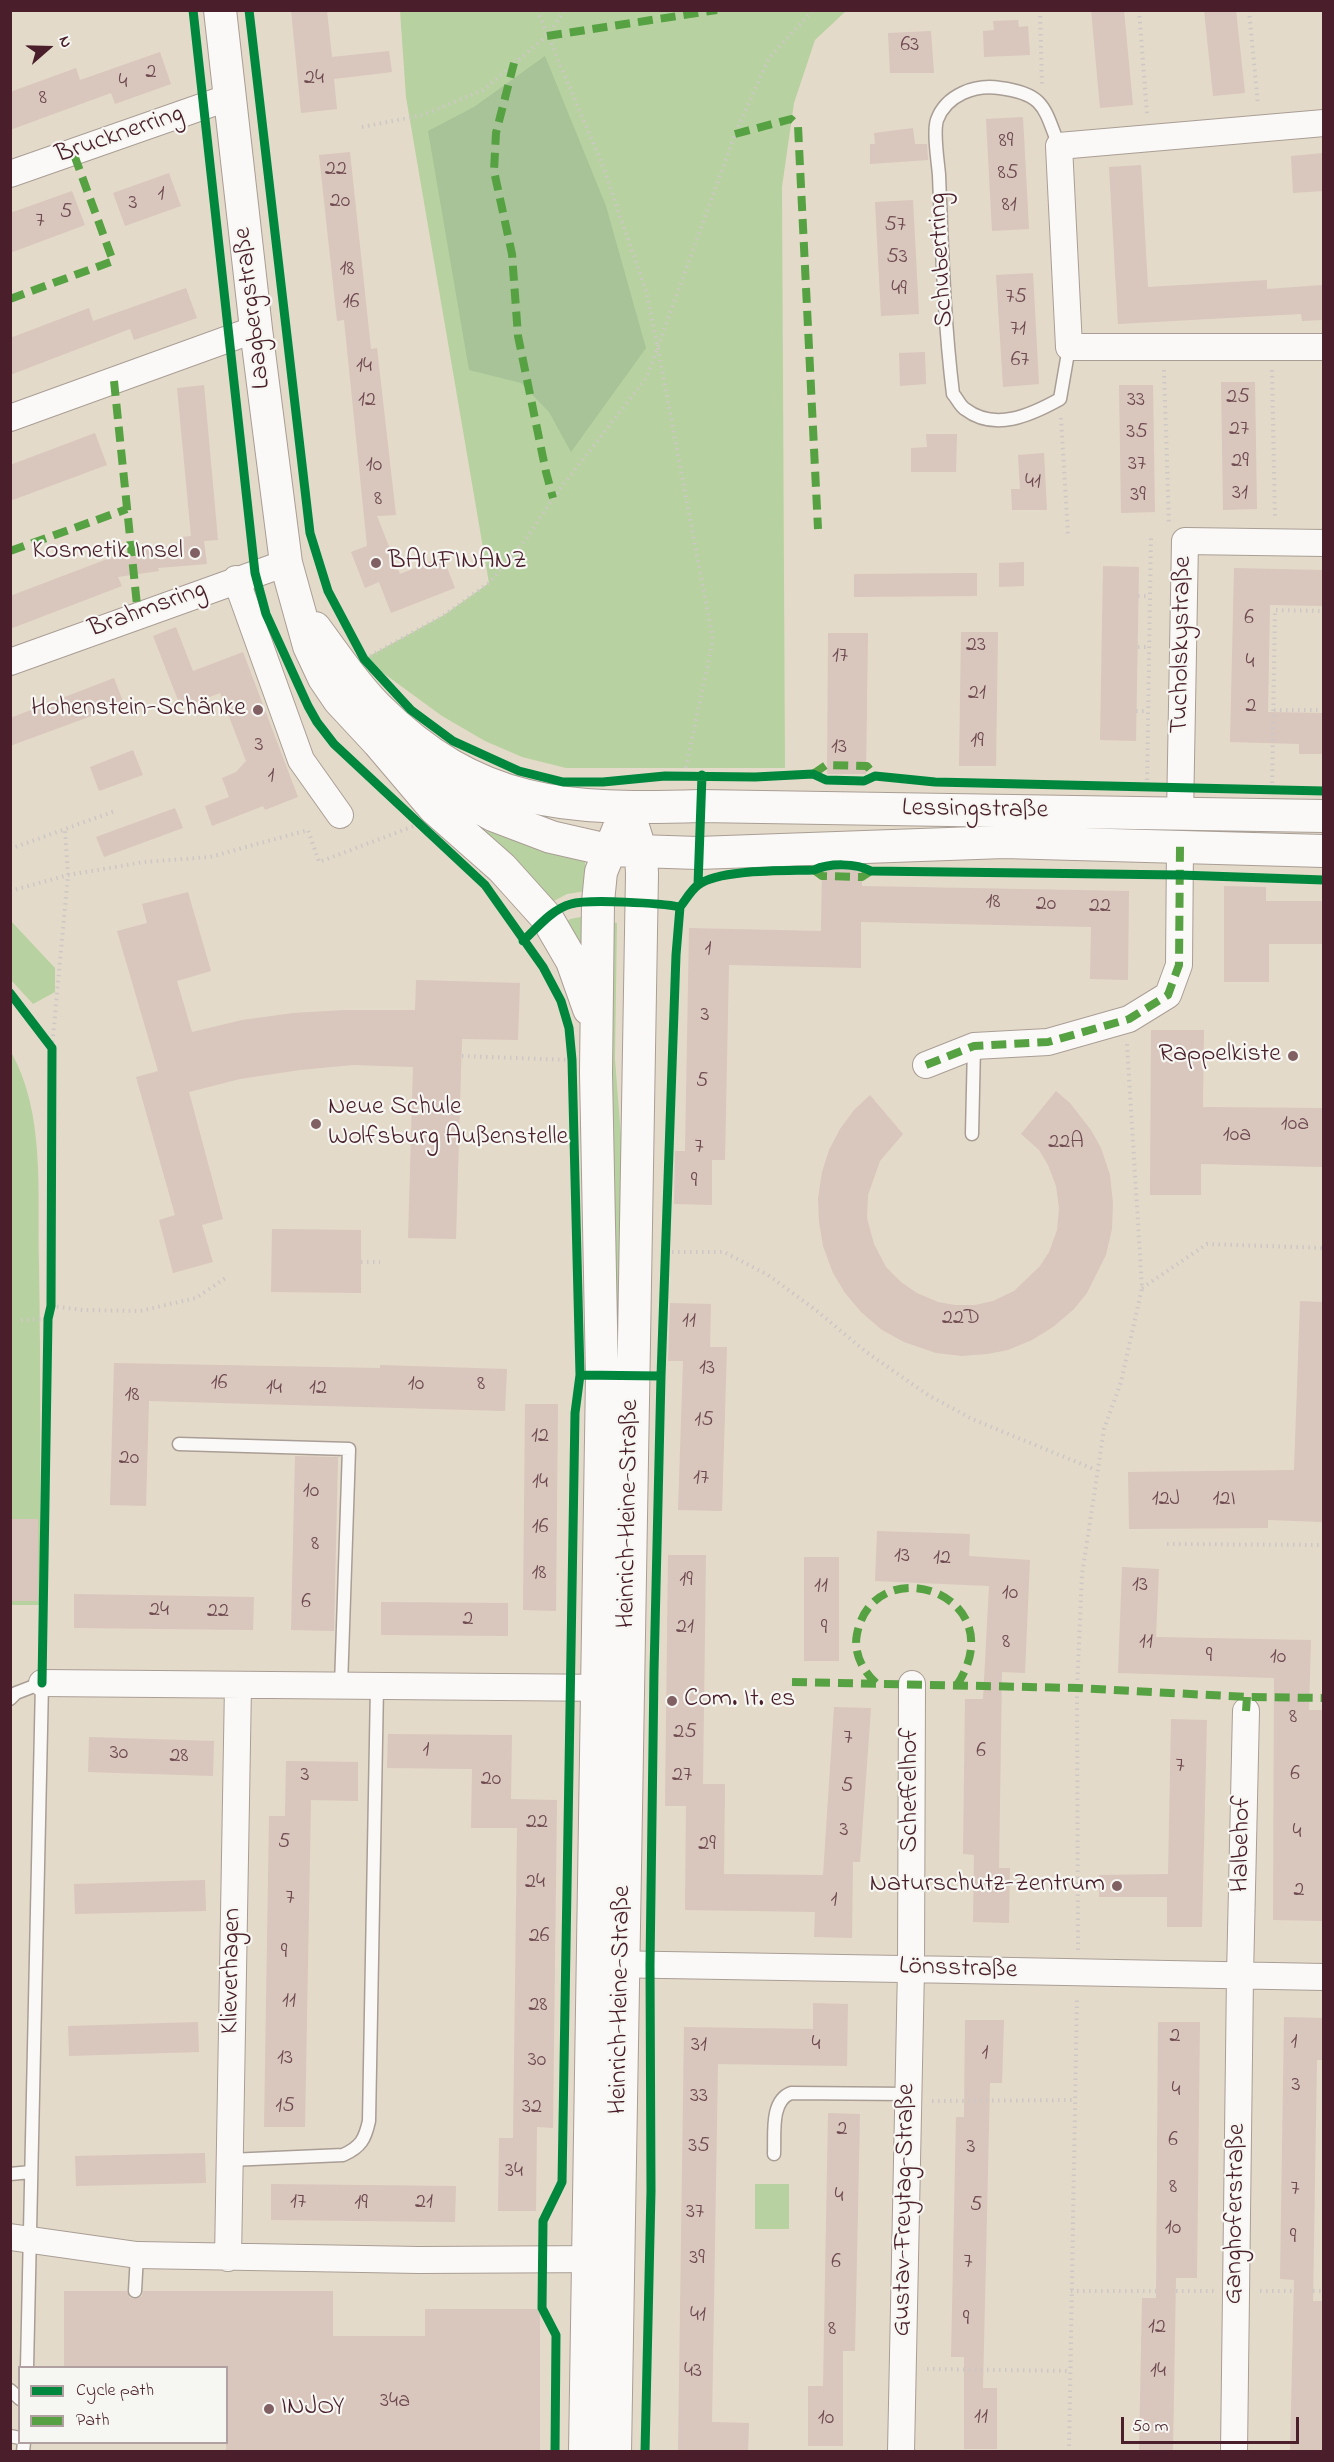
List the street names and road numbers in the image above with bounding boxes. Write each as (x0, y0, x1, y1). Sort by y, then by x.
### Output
street label: Brucknerring (52, 100, 188, 172)
street label: Schubertring (924, 192, 962, 328)
street label: Laagbergstraße (229, 225, 279, 391)
street label: Tucholskystraße (1166, 556, 1200, 734)
street label: Brahmsring (85, 575, 211, 647)
street label: Lessingstraße (902, 794, 1048, 828)
street label: Heinrich-Heine-Straße (612, 1399, 648, 1629)
street label: Scheffelhof (896, 1728, 928, 1852)
street label: Halbehof (1227, 1795, 1259, 1893)
street label: Heinrich-Heine-Straße (604, 1885, 640, 2115)
street label: Klieverhagen (216, 1908, 250, 2034)
street label: Lönsstraße (898, 1952, 1018, 1988)
street label: Gustav-Freytag-Straße (888, 2083, 924, 2337)
street label: Ganghoferstraße (1220, 2123, 1254, 2305)

